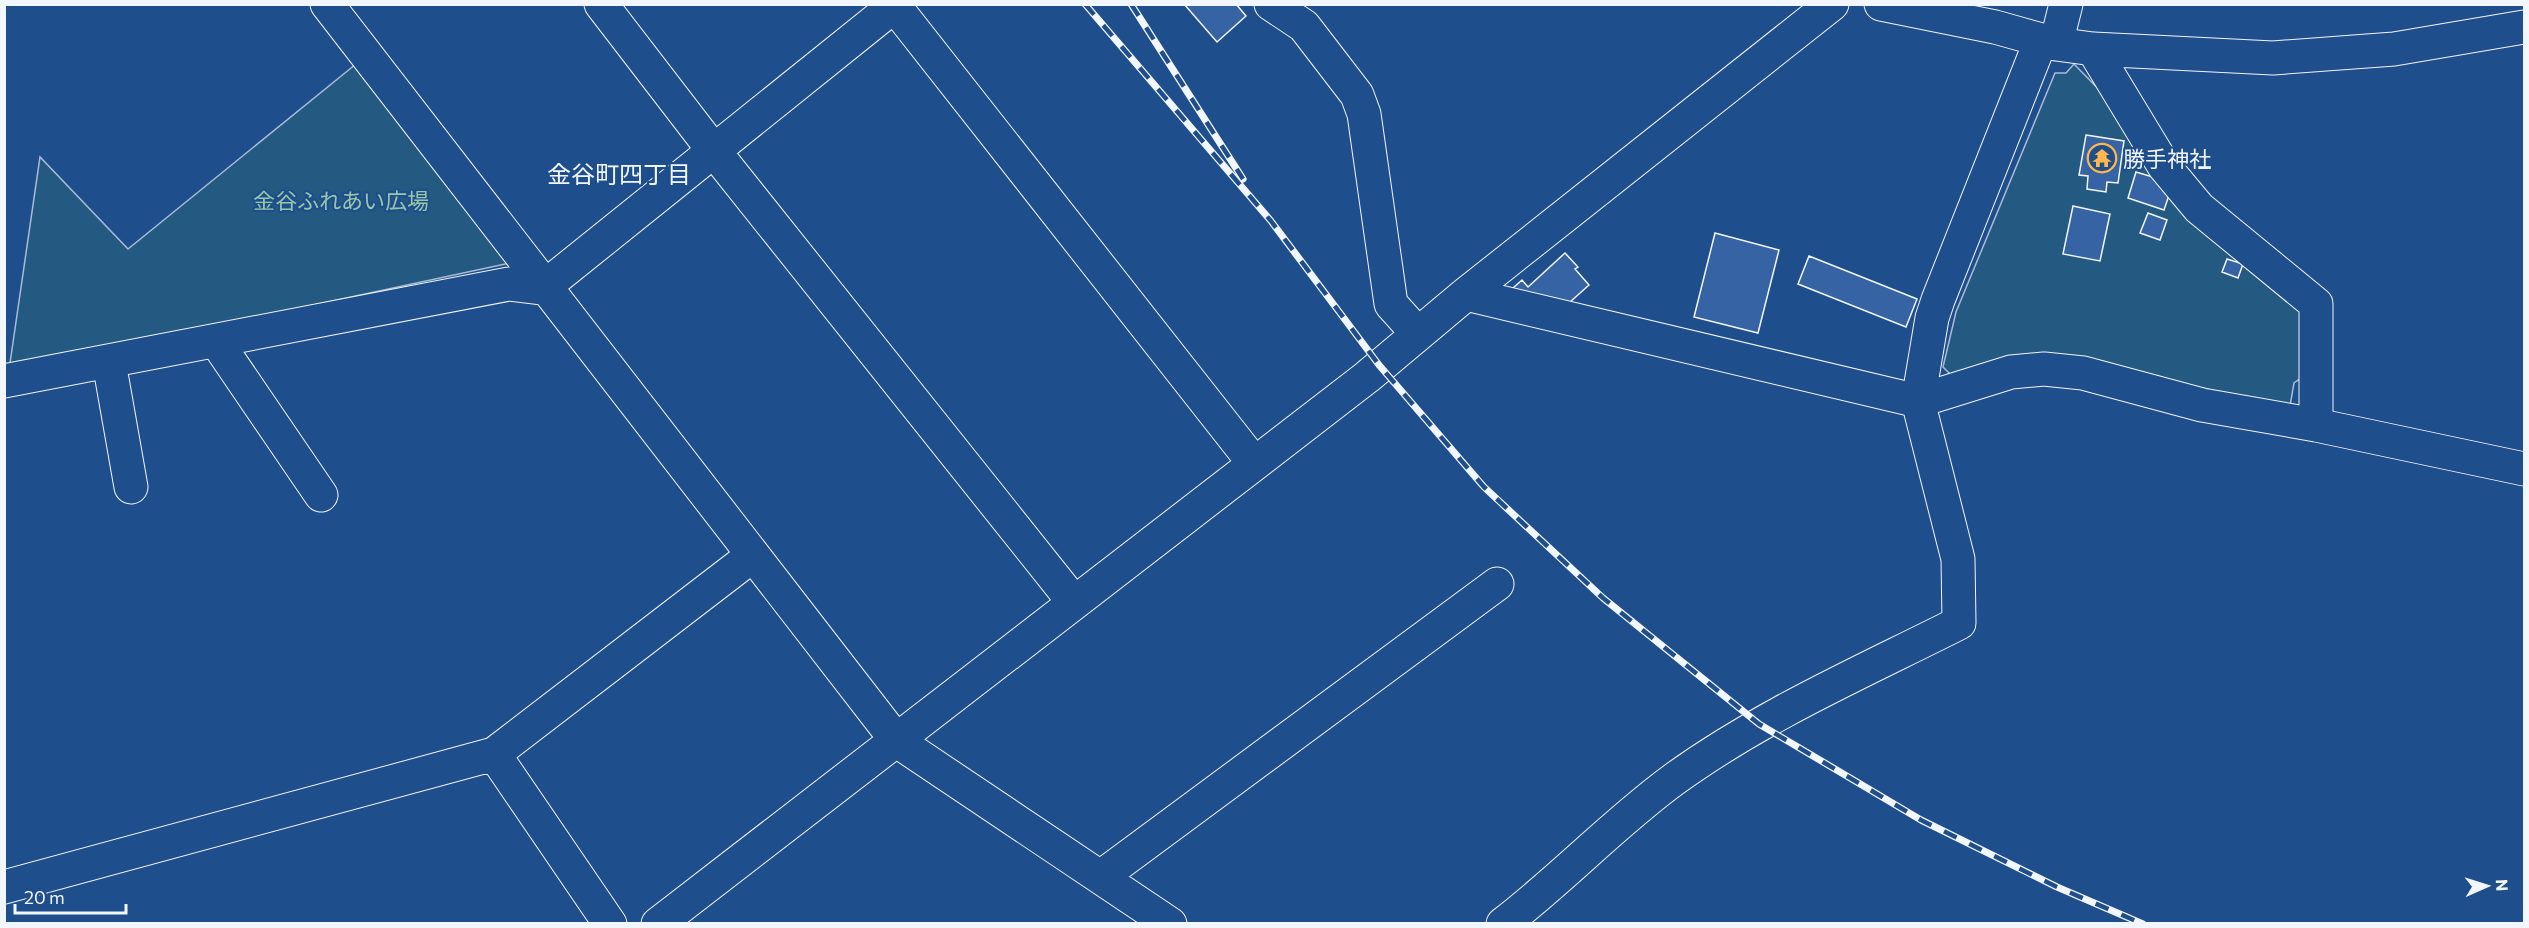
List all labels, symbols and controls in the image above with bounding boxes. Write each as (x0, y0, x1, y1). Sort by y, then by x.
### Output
temple icon: 勝手神社 (2086, 142, 2118, 174)
place label: 勝手神社 (2123, 145, 2211, 172)
district label: 金谷町四丁目 (547, 159, 691, 188)
park label: 金谷ふれあい広場 (253, 187, 429, 214)
north arrow (2457, 856, 2517, 916)
scale bar (15, 877, 126, 915)
text: N (2493, 879, 2512, 892)
text: 20 m (24, 886, 65, 908)

